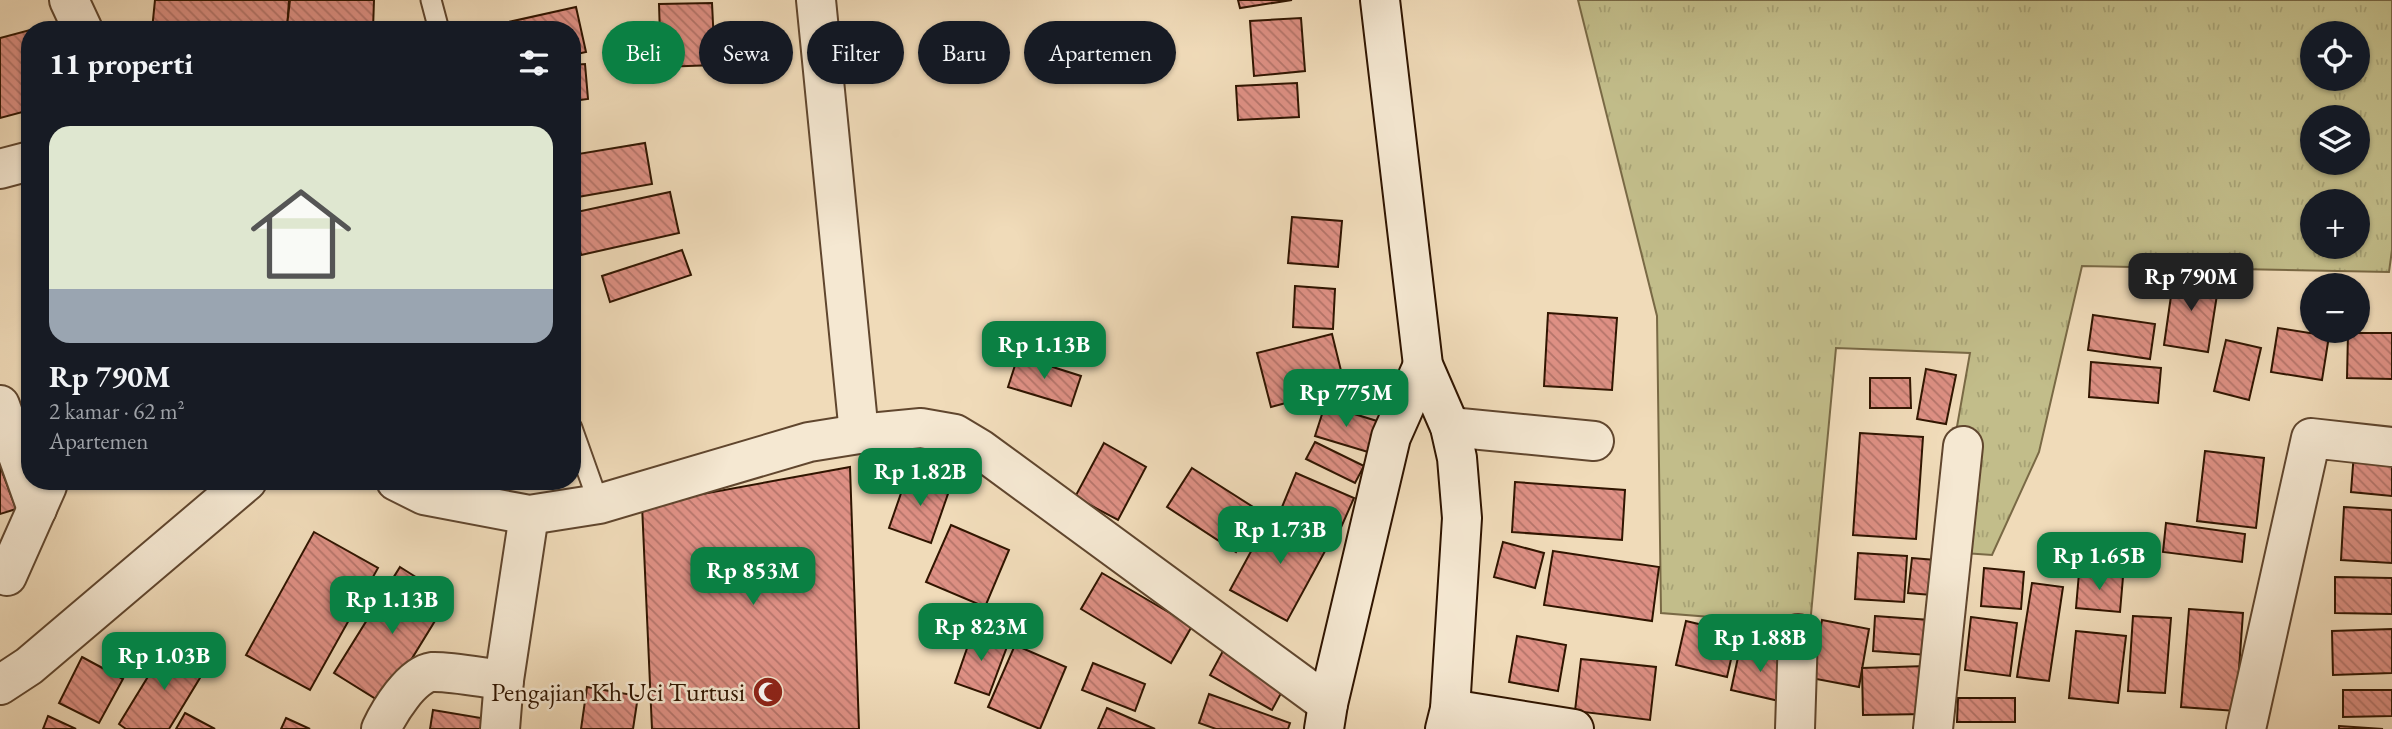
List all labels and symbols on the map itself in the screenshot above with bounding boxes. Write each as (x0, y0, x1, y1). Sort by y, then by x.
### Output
pin: Rp 790M (2126, 254, 2256, 313)
pin: Rp 1.13B (972, 322, 1116, 381)
pin: Rp 775M (1281, 370, 1411, 429)
pin: Rp 1.82B (848, 448, 992, 508)
pin: Rp 1.73B (1208, 506, 1352, 566)
pin: Rp 1.65B (2027, 532, 2171, 592)
pin: Rp 853M (688, 548, 818, 607)
pin: Rp 1.13B (320, 576, 464, 636)
pin: Rp 823M (916, 604, 1046, 663)
pin: Rp 1.88B (1688, 614, 1832, 674)
pin: Rp 1.03B (92, 632, 236, 692)
place label: Pengajian Kh Uci Turtusi (491, 675, 745, 709)
mosque icon: Pengajian Kh Uci Turtusi (751, 675, 785, 709)

